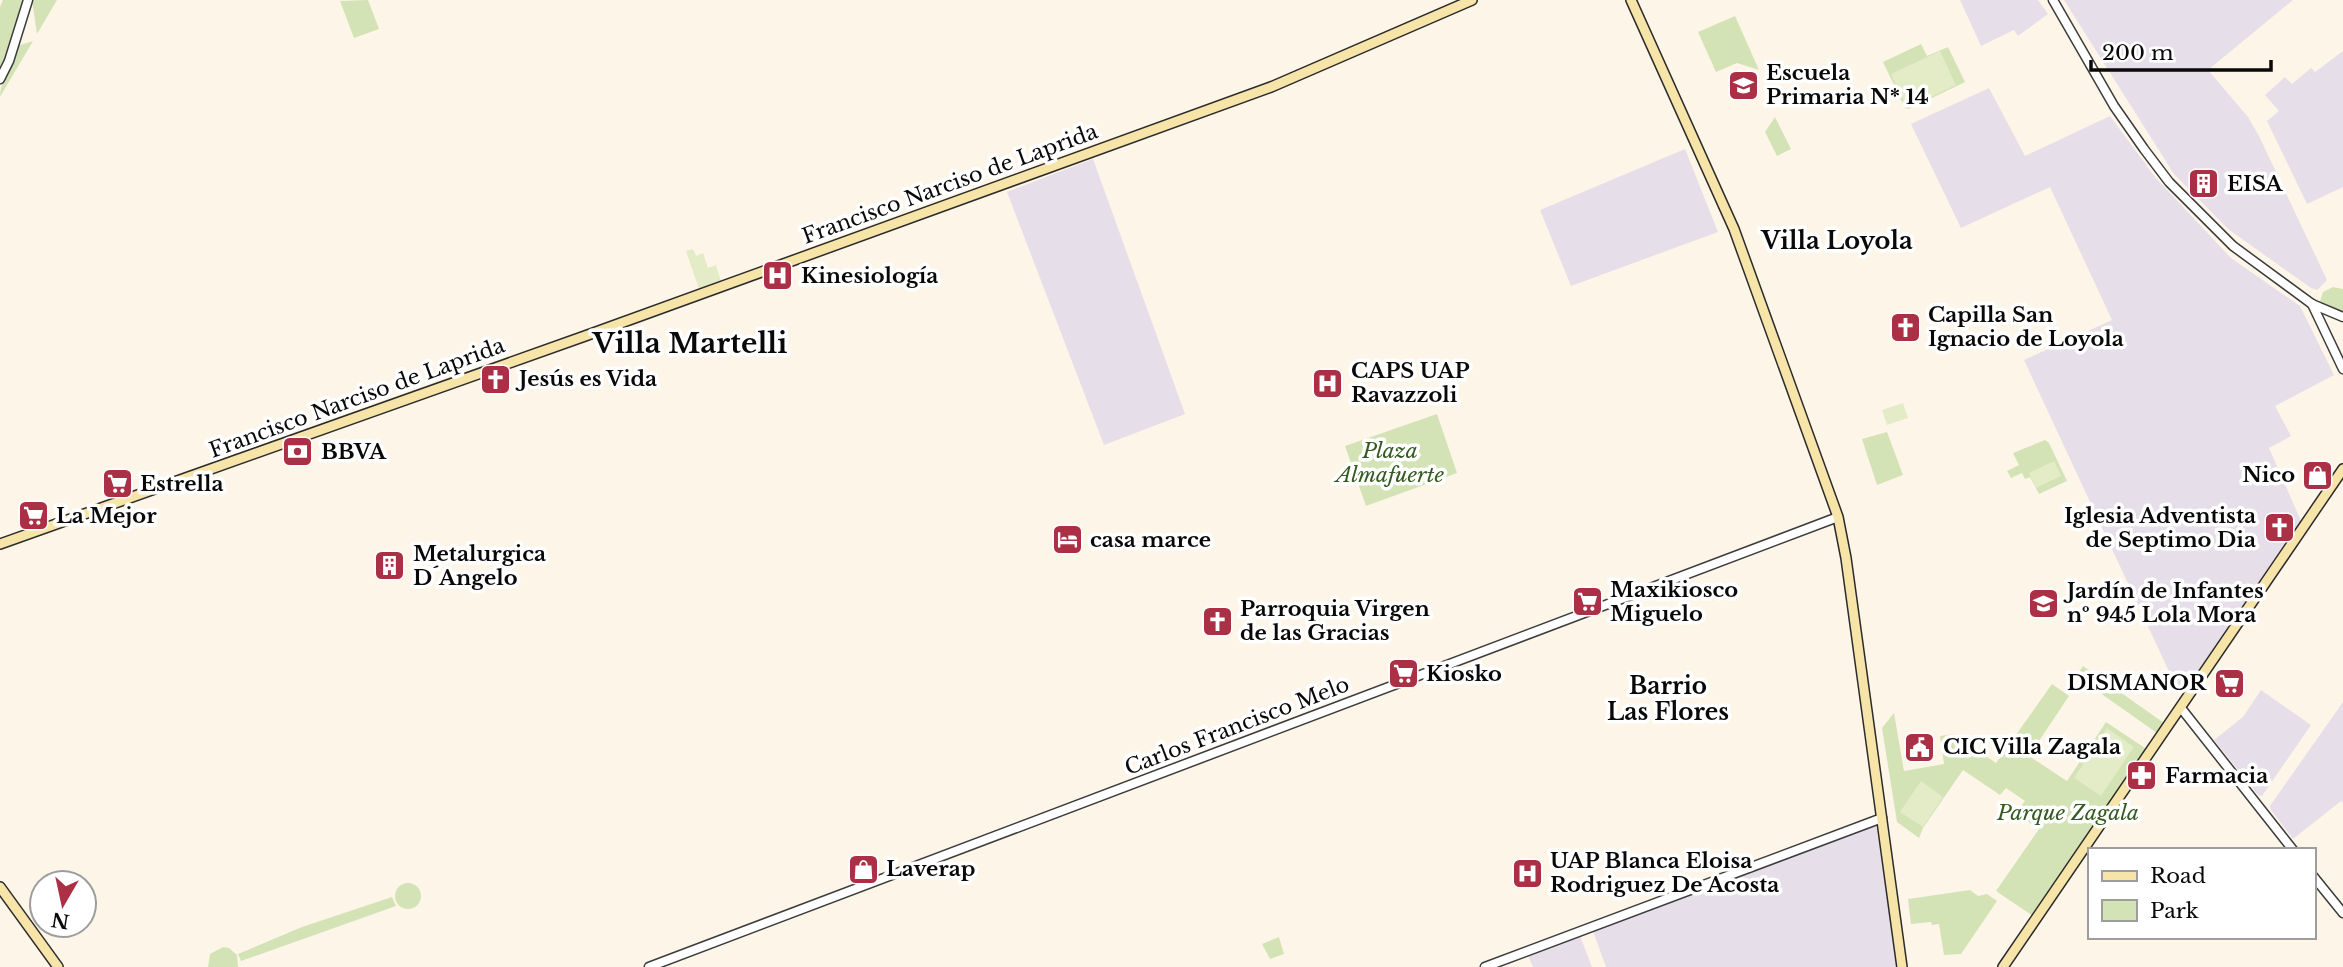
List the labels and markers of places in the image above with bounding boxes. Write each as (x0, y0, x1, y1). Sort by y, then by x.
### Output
place label: Escuela Primaria N* 14 (1766, 60, 1929, 110)
school or university icon: Escuela Primaria N* 14 (1726, 68, 1760, 102)
building icon: EISA (2187, 167, 2221, 201)
place label: EISA (2227, 171, 2284, 197)
hospital icon: Kinesiología (761, 259, 795, 293)
place label: Kinesiología (801, 263, 938, 289)
place label: Capilla San Ignacio de Loyola (1928, 302, 2124, 352)
church icon: Capilla San Ignacio de Loyola (1888, 310, 1922, 344)
place label: CAPS UAP Ravazzoli (1351, 358, 1469, 408)
church icon: Jesús es Vida (479, 362, 513, 396)
place label: Jesús es Vida (515, 366, 657, 392)
hospital icon: CAPS UAP Ravazzoli (1311, 366, 1345, 400)
bank icon: BBVA (281, 435, 315, 469)
place label: BBVA (321, 439, 387, 465)
shop icon: Nico (2301, 458, 2335, 492)
place label: Nico (2242, 462, 2295, 488)
supermarket icon: Estrella (100, 467, 134, 501)
place label: Estrella (140, 471, 223, 497)
supermarket icon: La Mejor (16, 499, 50, 533)
place label: La Mejor (56, 503, 157, 529)
place label: Iglesia Adventista de Septimo Dia (2064, 503, 2256, 553)
church icon: Iglesia Adventista de Septimo Dia (2262, 511, 2296, 545)
hotel icon: casa marce (1050, 523, 1084, 557)
place label: casa marce (1090, 527, 1211, 553)
place label: Metalurgica D´Angelo (413, 541, 546, 591)
building icon: Metalurgica D´Angelo (373, 549, 407, 583)
place label: Maxikiosco Miguelo (1610, 577, 1738, 627)
place label: Jardín de Infantes nº 945 Lola Mora (2063, 578, 2264, 628)
supermarket icon: Maxikiosco Miguelo (1570, 585, 1604, 619)
school or university icon: Jardín de Infantes nº 945 Lola Mora (2027, 586, 2061, 620)
place label: Parroquia Virgen de las Gracias (1240, 596, 1430, 646)
church icon: Parroquia Virgen de las Gracias (1200, 604, 1234, 638)
supermarket icon: Kiosko (1386, 657, 1420, 691)
place label: Kiosko (1426, 661, 1502, 687)
supermarket icon: DISMANOR (2212, 666, 2246, 700)
place label: DISMANOR (2067, 670, 2207, 696)
public building icon: CIC Villa Zagala (1903, 730, 1937, 764)
place label: CIC Villa Zagala (1943, 734, 2121, 760)
pharmacy icon: Farmacia (2125, 759, 2159, 793)
place label: Farmacia (2165, 763, 2268, 789)
place label: UAP Blanca Eloisa Rodriguez De Acosta (1550, 848, 1779, 898)
shop icon: Laverap (846, 852, 880, 886)
place label: Laverap (886, 856, 976, 882)
hospital icon: UAP Blanca Eloisa Rodriguez De Acosta (1510, 856, 1544, 890)

